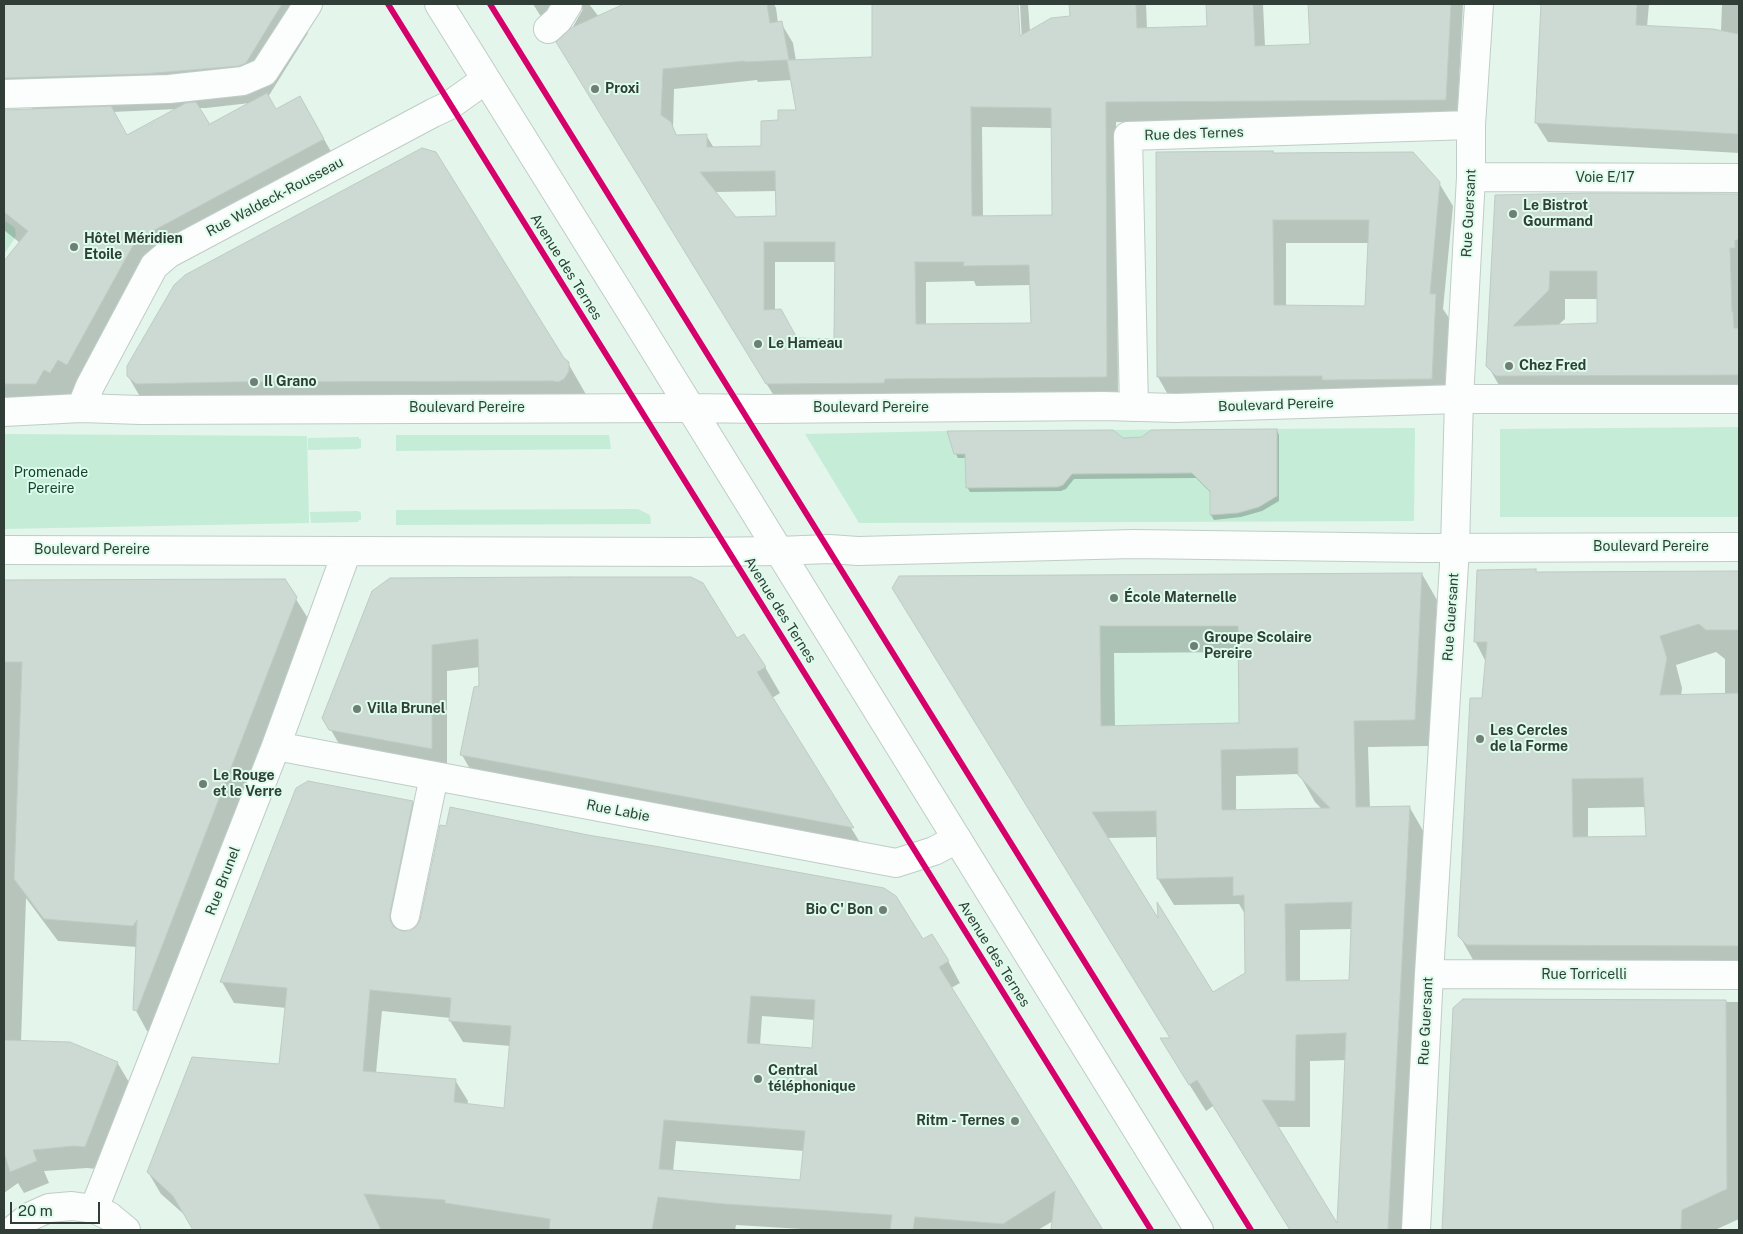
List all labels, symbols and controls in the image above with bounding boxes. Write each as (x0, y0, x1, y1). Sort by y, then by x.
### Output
place label: Proxi (605, 81, 639, 97)
marker: Proxi (589, 83, 601, 95)
street label: Rue des Ternes (1144, 124, 1244, 144)
street label: Rue Waldeck-Rousseau (204, 154, 346, 240)
street label: Rue Guersant (1458, 168, 1480, 258)
street label: Voie E/17 (1575, 170, 1635, 186)
place label: Le Bistrot Gourmand (1523, 198, 1593, 230)
marker: Le Bistrot Gourmand (1507, 208, 1519, 220)
street label: Avenue des Ternes (527, 211, 605, 323)
place label: Hôtel Méridien Etoile (84, 231, 183, 264)
marker: Hôtel Méridien Etoile (68, 241, 80, 253)
place label: Le Hameau (768, 336, 843, 352)
marker: Le Hameau (752, 338, 764, 350)
place label: Chez Fred (1519, 358, 1586, 374)
marker: Chez Fred (1503, 360, 1515, 372)
place label: Il Grano (264, 374, 317, 390)
marker: Il Grano (248, 376, 260, 388)
street label: Boulevard Pereire (1218, 395, 1334, 415)
street label: Boulevard Pereire (409, 400, 525, 416)
street label: Boulevard Pereire (813, 400, 929, 416)
park label: Promenade Pereire (14, 465, 88, 498)
street label: Boulevard Pereire (1593, 539, 1709, 555)
street label: Boulevard Pereire (34, 542, 150, 558)
street label: Avenue des Ternes (741, 554, 819, 666)
street label: Rue Guersant (1440, 572, 1462, 662)
place label: École Maternelle (1124, 590, 1237, 606)
marker: École Maternelle (1108, 592, 1120, 604)
place label: Groupe Scolaire Pereire (1204, 630, 1312, 662)
marker: Groupe Scolaire Pereire (1188, 640, 1200, 652)
place label: Villa Brunel (367, 701, 445, 717)
marker: Villa Brunel (351, 703, 363, 715)
place label: Les Cercles de la Forme (1490, 723, 1568, 756)
marker: Les Cercles de la Forme (1474, 733, 1486, 745)
place label: Le Rouge et le Verre (213, 768, 282, 800)
marker: Le Rouge et le Verre (197, 778, 209, 790)
street label: Rue Labie (585, 797, 651, 825)
street label: Rue Brunel (202, 844, 244, 918)
street label: Avenue des Ternes (955, 898, 1033, 1010)
place label: Bio C' Bon (806, 902, 873, 918)
marker: Bio C' Bon (877, 904, 889, 916)
street label: Rue Torricelli (1541, 967, 1627, 983)
street label: Rue Guersant (1415, 976, 1437, 1066)
place label: Central téléphonique (768, 1063, 856, 1096)
marker: Central téléphonique (752, 1073, 764, 1085)
place label: Ritm - Ternes (916, 1113, 1005, 1129)
marker: Ritm - Ternes (1009, 1115, 1021, 1127)
scale bar (12, 1192, 102, 1224)
text: 20 m (18, 1202, 53, 1219)

